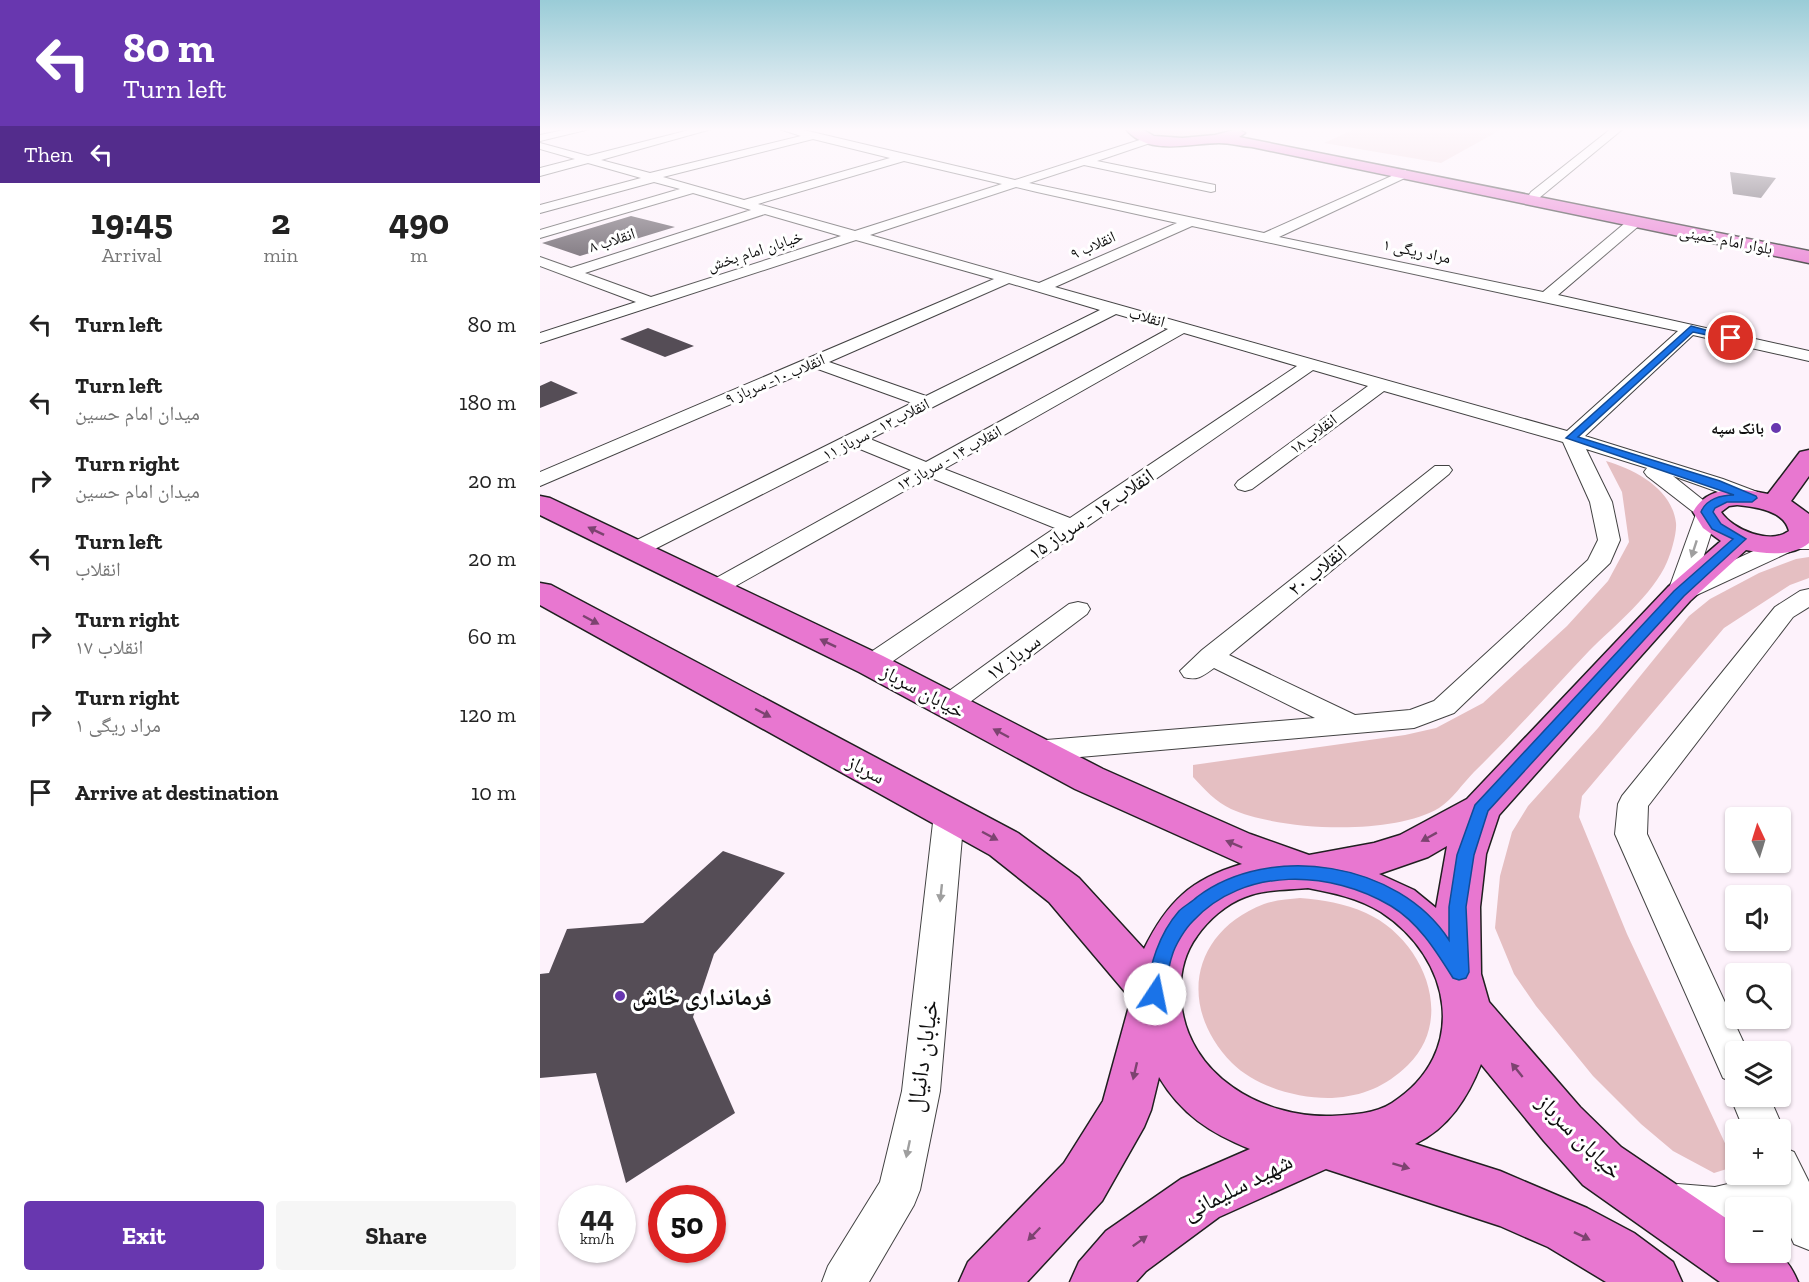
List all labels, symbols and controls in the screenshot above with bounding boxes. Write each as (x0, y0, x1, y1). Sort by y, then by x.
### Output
text: 80 m (123, 22, 214, 73)
icon: left (24, 24, 102, 102)
text: Turn left (123, 73, 226, 105)
icon: left (85, 138, 118, 171)
text: Then (24, 141, 73, 168)
text: 19:45 (91, 200, 173, 243)
text: 2 (271, 200, 290, 243)
text: 490 (389, 200, 449, 243)
street label: بلوار امام خمینی (1678, 222, 1774, 259)
street label: انقلاب ۸ (587, 224, 637, 256)
street label: خیابان امام بخش (705, 227, 806, 276)
street label: انقلاب ۹ (1068, 227, 1118, 263)
street label: مراد ریگی ۱ (1381, 235, 1453, 268)
text: Arrival (102, 243, 162, 267)
text: min (264, 243, 298, 267)
text: m (410, 243, 428, 267)
street label: انقلاب (1127, 303, 1167, 331)
icon: left (24, 308, 57, 341)
text: Turn left (75, 311, 162, 338)
text: 80 m (468, 311, 516, 338)
pin (1705, 312, 1756, 363)
icon: arrive (1714, 321, 1747, 354)
street label: انقلاب ۱۰- سرباز ۹ (722, 350, 828, 408)
text: Turn left (75, 372, 162, 399)
icon: left (24, 386, 57, 419)
text: 180 m (459, 389, 516, 416)
street label: انقلاب ۱۲ - سرباز ۱۱ (820, 394, 932, 464)
text: میدان امام حسین (75, 401, 200, 425)
street label: انقلاب ۱۸ (1286, 410, 1340, 458)
place label: بانک سپه (1711, 419, 1764, 438)
street label: انقلاب ۱۴ - سرباز ۱۳ (893, 421, 1005, 495)
marker: بانک سپه (1769, 421, 1783, 435)
text: Turn right (75, 450, 179, 477)
street label: انقلاب ۱۶ - سرباز ۱۵ (1024, 463, 1158, 565)
icon: right (24, 464, 57, 497)
text: 20 m (468, 467, 516, 494)
text: میدان امام حسین (75, 479, 200, 503)
one-way arrow (587, 526, 604, 535)
text: Turn left (75, 528, 162, 555)
street label: انقلاب ۲۰ (1283, 539, 1351, 601)
one-way arrow (1689, 540, 1698, 558)
icon: left (24, 542, 57, 575)
text: 20 m (468, 545, 516, 572)
text: انقلاب (75, 557, 121, 581)
text: Turn right (75, 606, 179, 633)
one-way arrow (583, 615, 600, 625)
icon: right (24, 620, 57, 653)
text: 60 m (468, 623, 516, 650)
street label: سرباز ۱۷ (981, 629, 1045, 685)
text: انقلاب ۱۷ (75, 635, 143, 659)
one-way arrow (820, 639, 837, 648)
street label: خیابان سرباز (876, 658, 969, 723)
text: Turn right (75, 684, 179, 711)
icon: right (24, 698, 57, 731)
text: 120 m (460, 701, 516, 728)
one-way arrow (755, 708, 772, 718)
text: مراد ریگی ۱ (75, 713, 161, 737)
one-way arrow (992, 728, 1009, 738)
street label: سرباز (842, 749, 889, 789)
icon: arrive (24, 776, 57, 809)
text: Arrive at destination (75, 779, 278, 806)
text: 10 m (471, 779, 516, 806)
north arrow (1725, 807, 1791, 873)
map controls (1725, 807, 1791, 1263)
one-way arrow (982, 831, 999, 841)
one-way arrow (1421, 832, 1438, 842)
one-way arrow (1225, 839, 1243, 848)
one-way arrow (936, 884, 946, 903)
button: sound (1725, 885, 1791, 951)
position arrow (1123, 962, 1187, 1026)
button: search (1725, 963, 1791, 1029)
place label: فرمانداری خاش (632, 982, 772, 1011)
marker: فرمانداری خاش (613, 989, 627, 1003)
street label: خیابان دانیال (900, 998, 944, 1114)
button: layers (1725, 1041, 1791, 1107)
one-way arrow (1129, 1062, 1139, 1080)
one-way arrow (1511, 1062, 1524, 1077)
street label: خیابان سرباز (1530, 1086, 1629, 1185)
button: + (1725, 1119, 1791, 1185)
one-way arrow (903, 1140, 912, 1159)
street label: شهید سلیمانی (1177, 1146, 1297, 1226)
one-way arrow (1392, 1162, 1410, 1171)
speed limit sign: 50 (648, 1185, 726, 1263)
button: − (1725, 1197, 1791, 1263)
text: 44 (580, 1199, 614, 1235)
button: Exit (24, 1201, 264, 1270)
button: Share (276, 1201, 516, 1270)
one-way arrow (1028, 1226, 1041, 1241)
text: km/h (580, 1230, 614, 1248)
one-way arrow (1574, 1232, 1591, 1241)
one-way arrow (1132, 1235, 1148, 1247)

